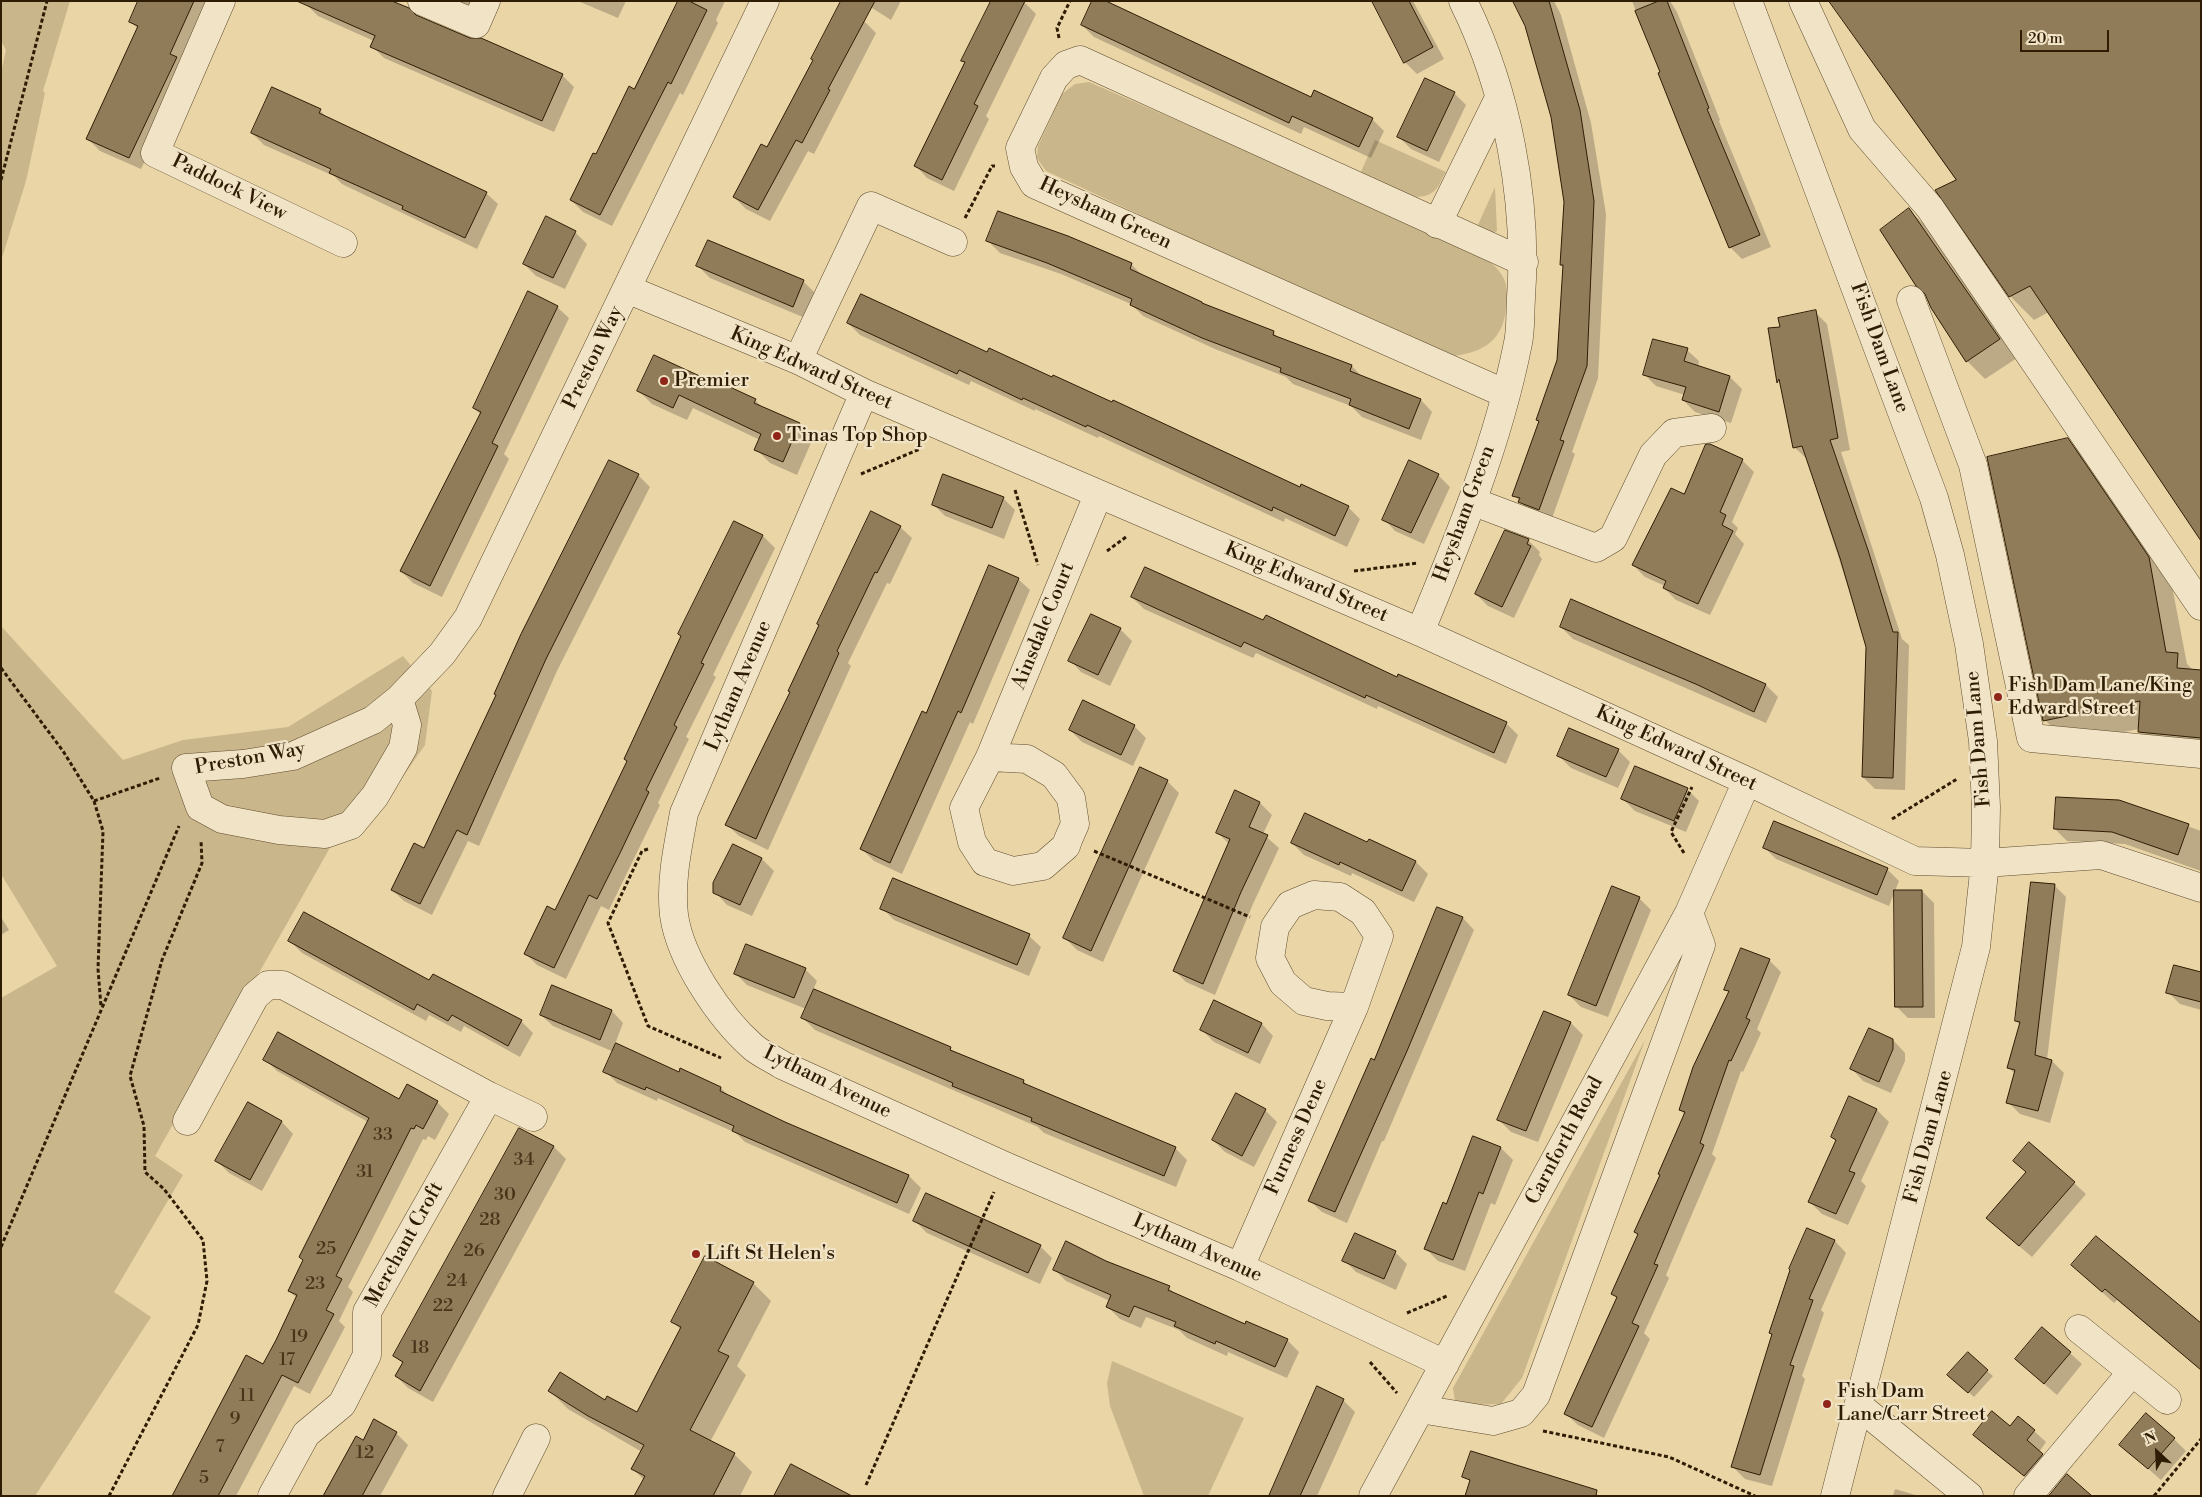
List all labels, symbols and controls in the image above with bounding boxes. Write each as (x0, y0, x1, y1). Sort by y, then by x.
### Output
scale bar (2022, 20, 2111, 52)
text: 20 m (2028, 29, 2063, 48)
street label: Paddock View (168, 150, 290, 226)
street label: Heysham Green (1035, 173, 1175, 255)
street label: Fish Dam Lane (1844, 280, 1914, 416)
street label: Preston Way (559, 302, 629, 414)
street label: King Edward Street (726, 322, 896, 416)
place label: Premier (674, 369, 749, 393)
marker: Premier (658, 375, 670, 387)
place label: Tinas Top Shop (787, 424, 928, 448)
marker: Tinas Top Shop (771, 430, 783, 442)
street label: Heysham Green (1429, 442, 1501, 586)
street label: King Edward Street (1221, 538, 1391, 628)
street label: Ainsdale Court (1008, 559, 1080, 693)
street label: Lytham Avenue (701, 617, 777, 755)
street label: Fish Dam Lane (1961, 670, 1997, 808)
place label: Fish Dam Lane/King Edward Street (2008, 674, 2192, 721)
marker: Fish Dam Lane/King Edward Street (1992, 691, 2004, 703)
street label: King Edward Street (1591, 701, 1761, 797)
street label: Preston Way (193, 737, 307, 781)
street label: Lytham Avenue (759, 1042, 895, 1124)
street label: Fish Dam Lane (1900, 1068, 1958, 1206)
street label: Carnforth Road (1521, 1073, 1609, 1209)
street label: Furness Dene (1261, 1075, 1333, 1199)
house number: 33 (373, 1125, 393, 1147)
house number: 34 (514, 1150, 534, 1172)
house number: 31 (356, 1162, 374, 1184)
street label: Merchant Croft (361, 1178, 449, 1312)
house number: 30 (494, 1185, 516, 1207)
house number: 28 (479, 1210, 501, 1232)
street label: Lytham Avenue (1128, 1210, 1266, 1288)
house number: 25 (316, 1239, 336, 1261)
house number: 26 (463, 1241, 485, 1263)
place label: Lift St Helen's (706, 1242, 835, 1266)
marker: Lift St Helen's (690, 1248, 702, 1260)
house number: 24 (446, 1271, 468, 1293)
house number: 23 (305, 1274, 325, 1296)
house number: 22 (433, 1296, 453, 1318)
house number: 19 (290, 1327, 308, 1349)
house number: 18 (411, 1338, 429, 1360)
house number: 17 (279, 1350, 295, 1372)
place label: Fish Dam Lane/Carr Street (1837, 1380, 1986, 1427)
house number: 11 (239, 1386, 255, 1408)
marker: Fish Dam Lane/Carr Street (1821, 1398, 1833, 1410)
house number: 9 (230, 1409, 240, 1431)
north arrow (2132, 1427, 2182, 1477)
text: N (2142, 1428, 2159, 1449)
house number: 7 (215, 1437, 225, 1459)
house number: 12 (356, 1443, 374, 1465)
house number: 5 (199, 1468, 209, 1490)

